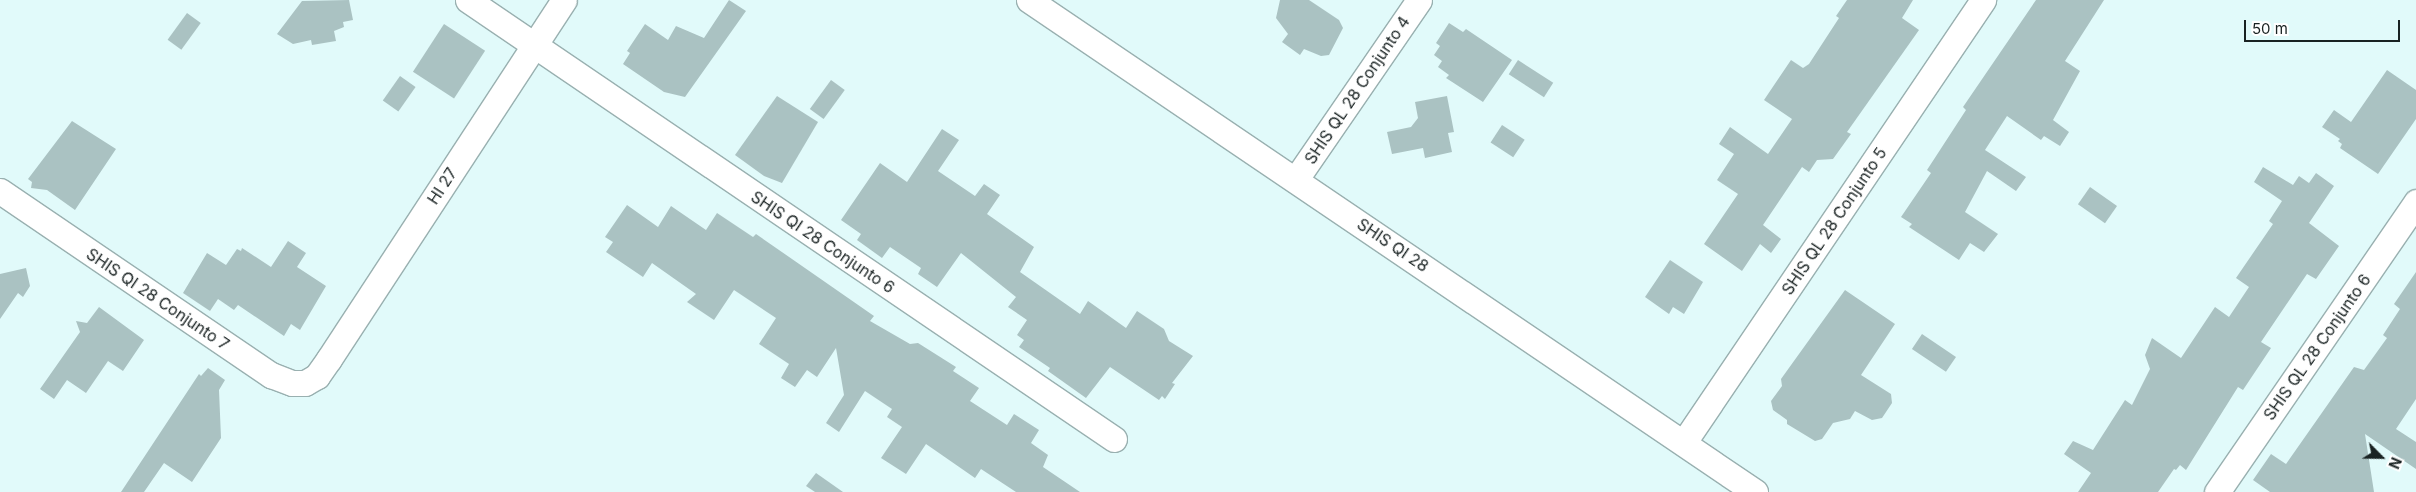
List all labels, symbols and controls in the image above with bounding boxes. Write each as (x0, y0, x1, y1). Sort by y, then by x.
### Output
scale bar (2246, 10, 2402, 42)
street label: SHIS QL 28 Conjunto 4 (1300, 12, 1414, 168)
text: 50 m (2252, 19, 2288, 38)
street label: SHIS QL 28 Conjunto 5 (1778, 144, 1890, 298)
street label: HI 27 (423, 164, 461, 208)
street label: SHIS QI 28 Conjunto 6 (748, 187, 898, 297)
street label: SHIS QI 28 (1354, 214, 1432, 276)
street label: SHIS QI 28 Conjunto 7 (83, 244, 233, 354)
street label: SHIS QL 28 Conjunto 6 (2259, 270, 2375, 424)
north arrow (2356, 432, 2406, 482)
text: N (2385, 455, 2405, 471)

